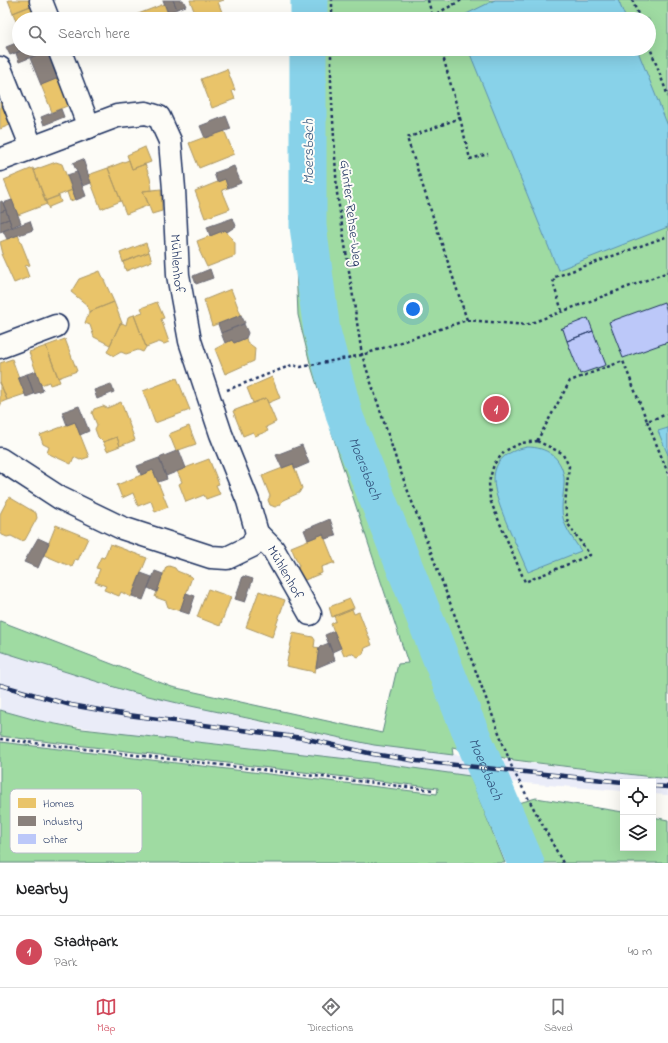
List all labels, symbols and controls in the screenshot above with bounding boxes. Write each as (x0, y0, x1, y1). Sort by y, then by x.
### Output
search box (12, 12, 656, 56)
icon: search (26, 23, 48, 45)
text: Search here (58, 23, 130, 45)
water label: Moersbach (298, 118, 320, 185)
street label: Günter-Rehse-Weg (333, 159, 367, 268)
street label: Mühlenhof (164, 234, 190, 295)
your location (403, 299, 423, 319)
pin: 1 (483, 394, 509, 424)
water label: Moersbach (342, 434, 387, 504)
street label: Mühlenhof (261, 542, 309, 604)
water label: Moersbach (462, 735, 508, 805)
map controls (620, 779, 656, 851)
button: locate (620, 779, 656, 815)
legend (10, 789, 142, 853)
text: Homes (43, 796, 75, 812)
text: Industry (43, 814, 82, 831)
button: layers (620, 815, 656, 851)
text: Other (43, 832, 68, 848)
text: Nearby (16, 877, 68, 902)
text: Stadtpark (54, 931, 118, 953)
text: 1 (27, 942, 31, 961)
text: 40 m (628, 942, 652, 961)
text: Park (54, 953, 78, 972)
tab: Map (95, 996, 117, 1036)
tab: Directions (308, 996, 354, 1036)
tab: Saved (544, 996, 573, 1036)

